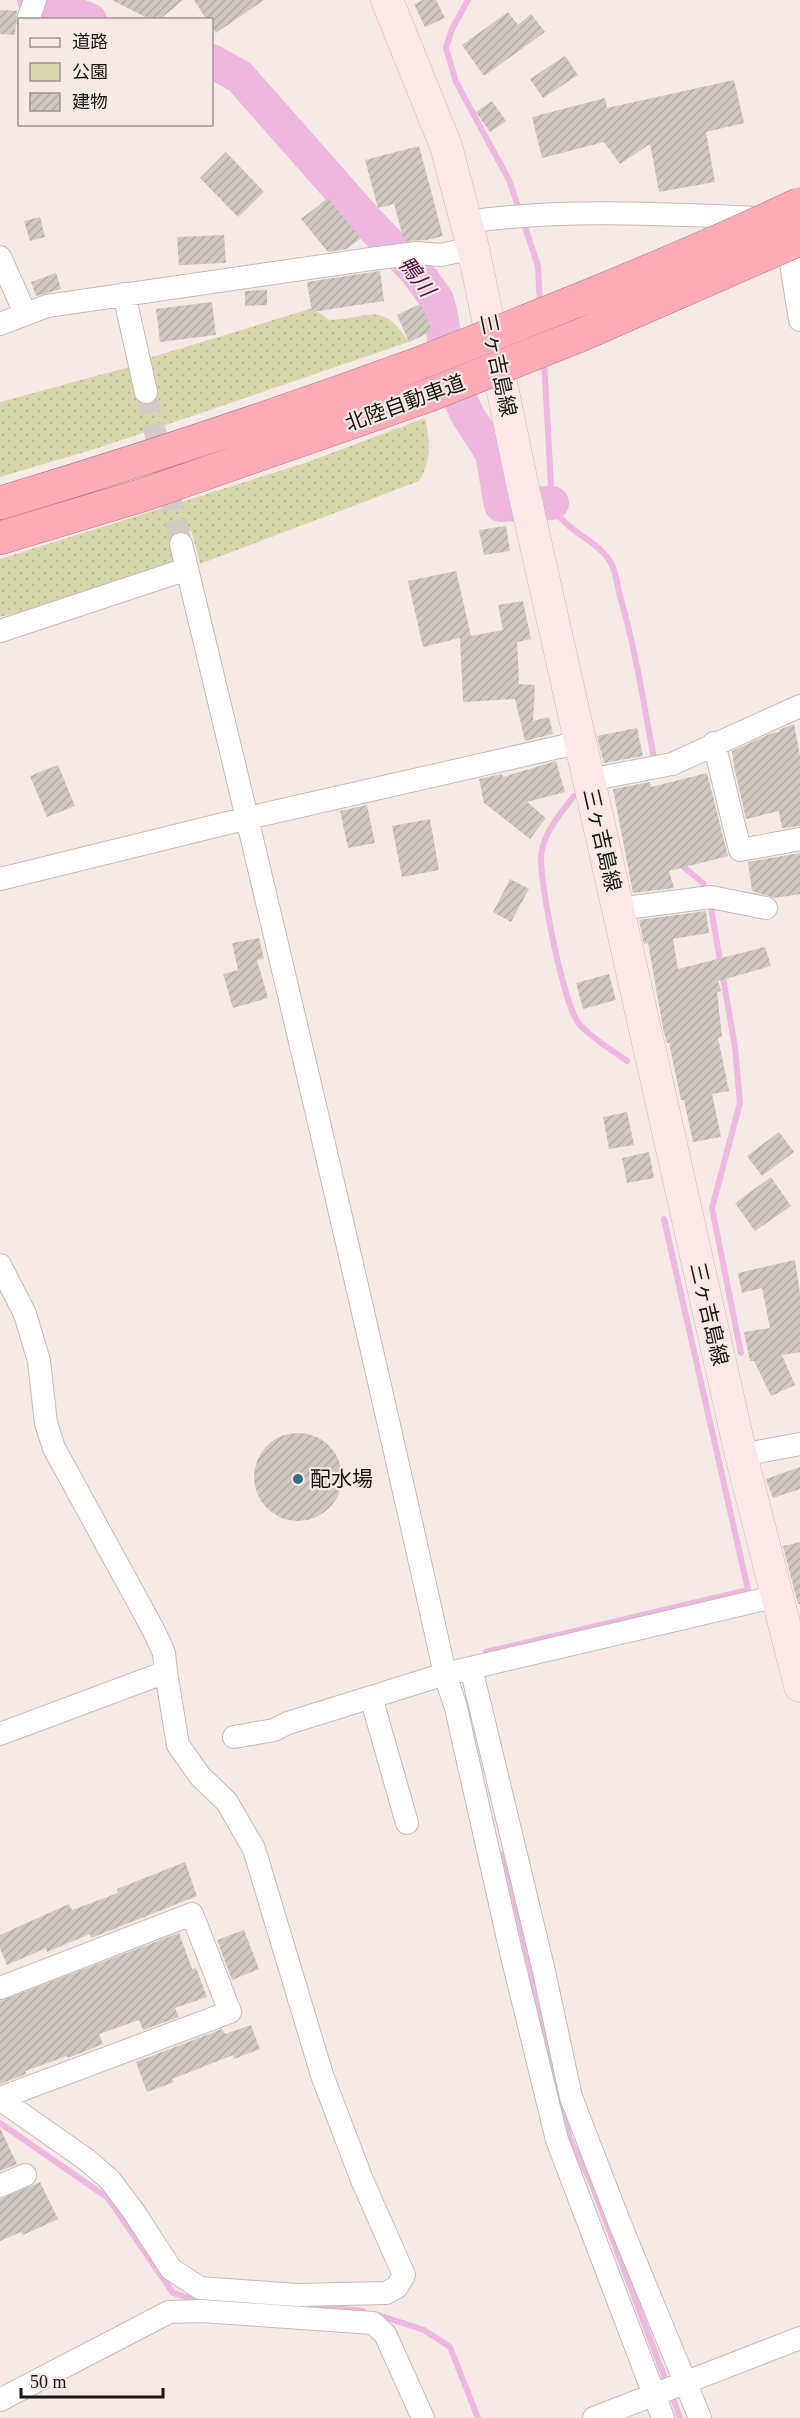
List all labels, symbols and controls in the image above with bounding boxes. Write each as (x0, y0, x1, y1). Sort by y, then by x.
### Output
legend (18, 18, 213, 126)
text: 道路 (72, 32, 108, 52)
text: 公園 (72, 62, 108, 82)
text: 建物 (72, 92, 108, 112)
water label: 鴨川 (393, 251, 441, 303)
street label: 三ヶ吉島線 (475, 311, 521, 419)
street label: 北陸自動車道 (342, 370, 468, 436)
street label: 三ヶ吉島線 (578, 786, 626, 894)
street label: 三ヶ吉島線 (685, 1260, 733, 1368)
place label: 配水場 (310, 1467, 373, 1491)
marker: 配水場 (291, 1472, 305, 1486)
scale bar (21, 2361, 164, 2399)
text: 50 m (30, 2372, 67, 2392)

